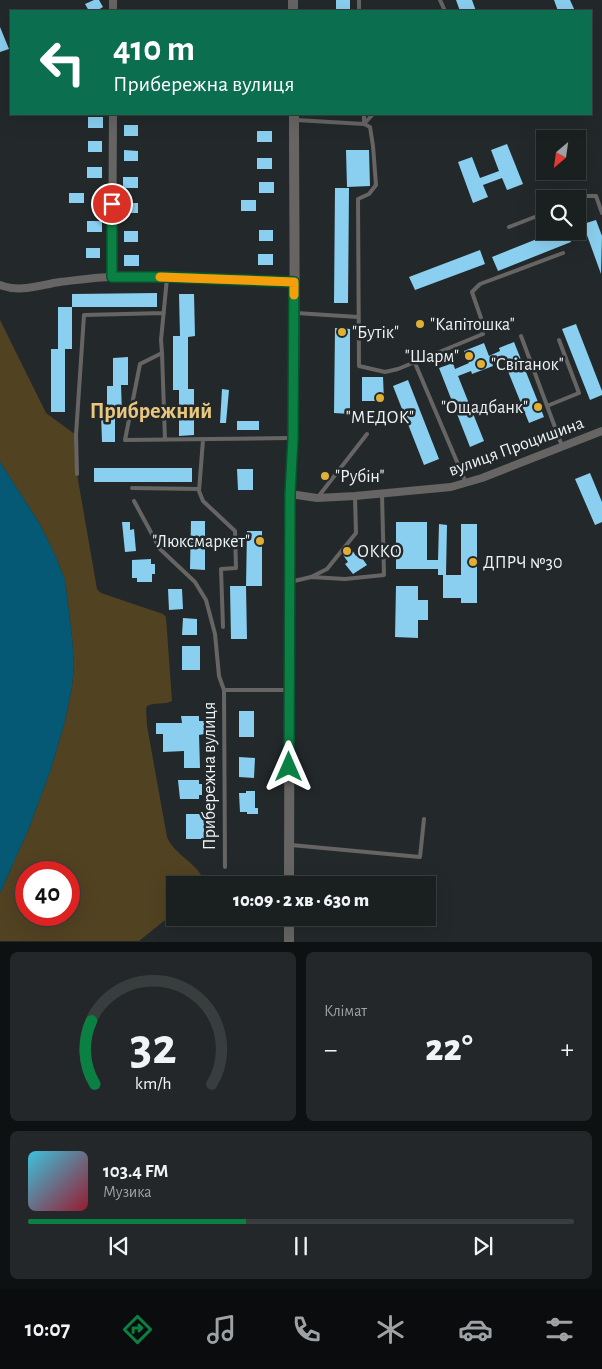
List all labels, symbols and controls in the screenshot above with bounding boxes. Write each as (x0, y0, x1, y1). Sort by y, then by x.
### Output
icon: left (30, 30, 95, 95)
text: 410 m (113, 32, 195, 67)
text: Прибережна вулиця (113, 73, 295, 95)
north arrow (536, 130, 586, 180)
map controls (536, 130, 586, 240)
pin (91, 183, 133, 225)
icon: arrive (98, 190, 126, 218)
button: search (536, 190, 586, 240)
place label: "Капітошка" (430, 316, 515, 334)
marker: "Капітошка" (414, 318, 426, 330)
place label: "Бутік" (352, 324, 399, 342)
marker: "Бутік" (336, 326, 348, 338)
place label: "Шарм" (405, 348, 459, 366)
marker: "Шарм" (463, 350, 475, 362)
place label: "Світанок" (491, 356, 564, 374)
marker: "Світанок" (475, 358, 487, 370)
marker: "МЕДОК" (374, 392, 386, 404)
place label: "Ощадбанк" (441, 398, 528, 417)
district label: Прибрежний (90, 400, 212, 422)
marker: "Ощадбанк" (532, 401, 544, 413)
place label: "МЕДОК" (346, 409, 414, 427)
street label: вулиця Процишина (446, 414, 586, 480)
place label: "Рубін" (335, 467, 385, 486)
marker: "Рубін" (319, 470, 331, 482)
place label: "Люксмаркет" (152, 533, 250, 551)
marker: "Люксмаркет" (254, 535, 266, 547)
place label: ОККО (357, 543, 402, 561)
marker: ОККО (341, 545, 353, 557)
place label: ДПРЧ №30 (483, 554, 562, 572)
marker: ДПРЧ №30 (467, 556, 479, 568)
street label: Прибережна вулиця (200, 702, 219, 850)
position arrow (262, 740, 314, 792)
speed limit sign: 40 (15, 861, 80, 926)
text: 10:09 · 2 хв · 630 m (233, 891, 369, 910)
text: Клімат (324, 1003, 367, 1019)
text: 32 (130, 1021, 176, 1073)
text: 22° (425, 1030, 473, 1068)
text: − (324, 1036, 337, 1064)
text: + (561, 1036, 574, 1064)
text: km/h (135, 1075, 171, 1093)
text: 103.4 FM (103, 1162, 168, 1181)
text: Музика (103, 1184, 152, 1200)
icon: previous (105, 1232, 133, 1260)
icon: pause (287, 1232, 315, 1260)
icon: next (469, 1232, 497, 1260)
icon: directions (120, 1312, 155, 1347)
icon: music (204, 1312, 239, 1347)
icon: phone (289, 1312, 324, 1347)
icon: climate (373, 1312, 408, 1347)
icon: car (458, 1312, 493, 1347)
icon: filters (542, 1312, 577, 1347)
text: 10:07 (25, 1318, 70, 1340)

